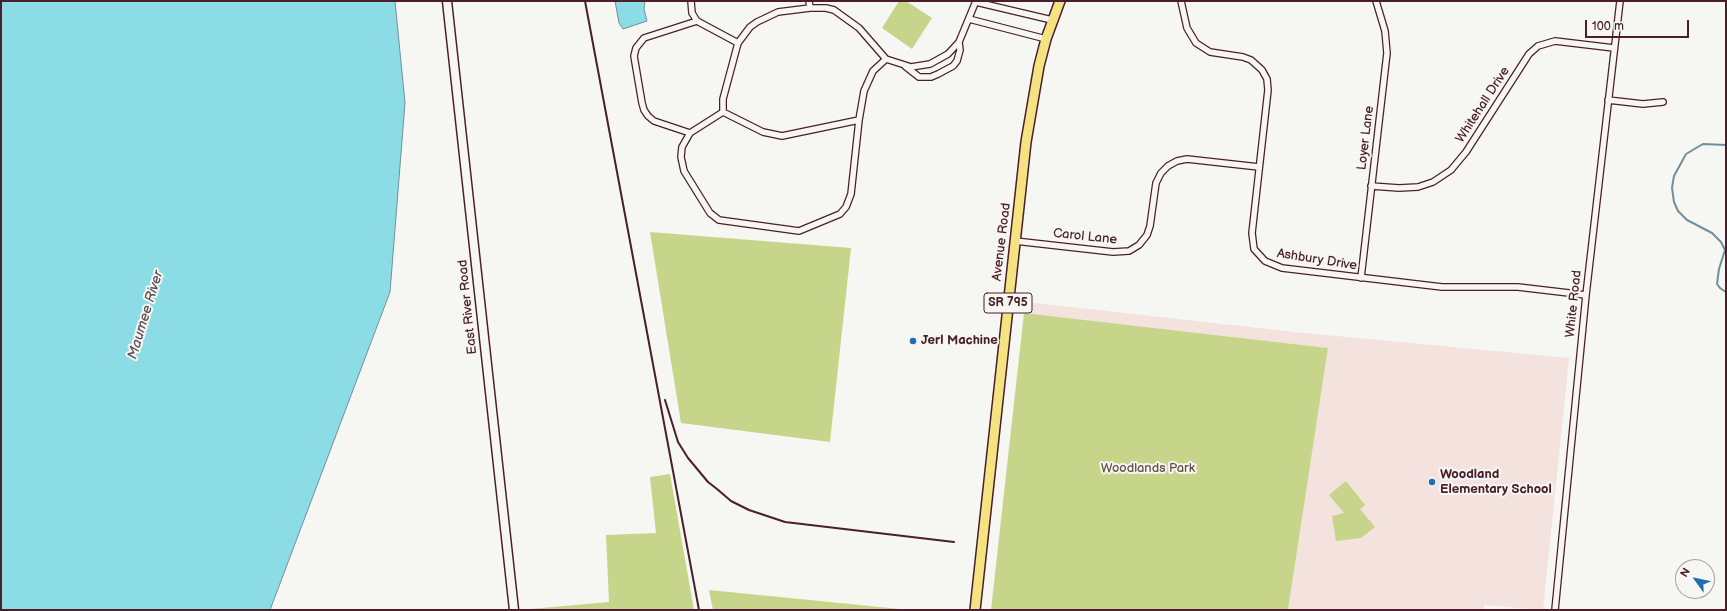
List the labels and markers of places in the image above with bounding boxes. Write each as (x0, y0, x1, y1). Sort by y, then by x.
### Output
place label: Jerl Machine (921, 333, 998, 349)
marker: Jerl Machine (908, 336, 918, 346)
place label: Woodland Elementary School (1440, 467, 1552, 498)
marker: Woodland Elementary School (1427, 477, 1437, 487)

